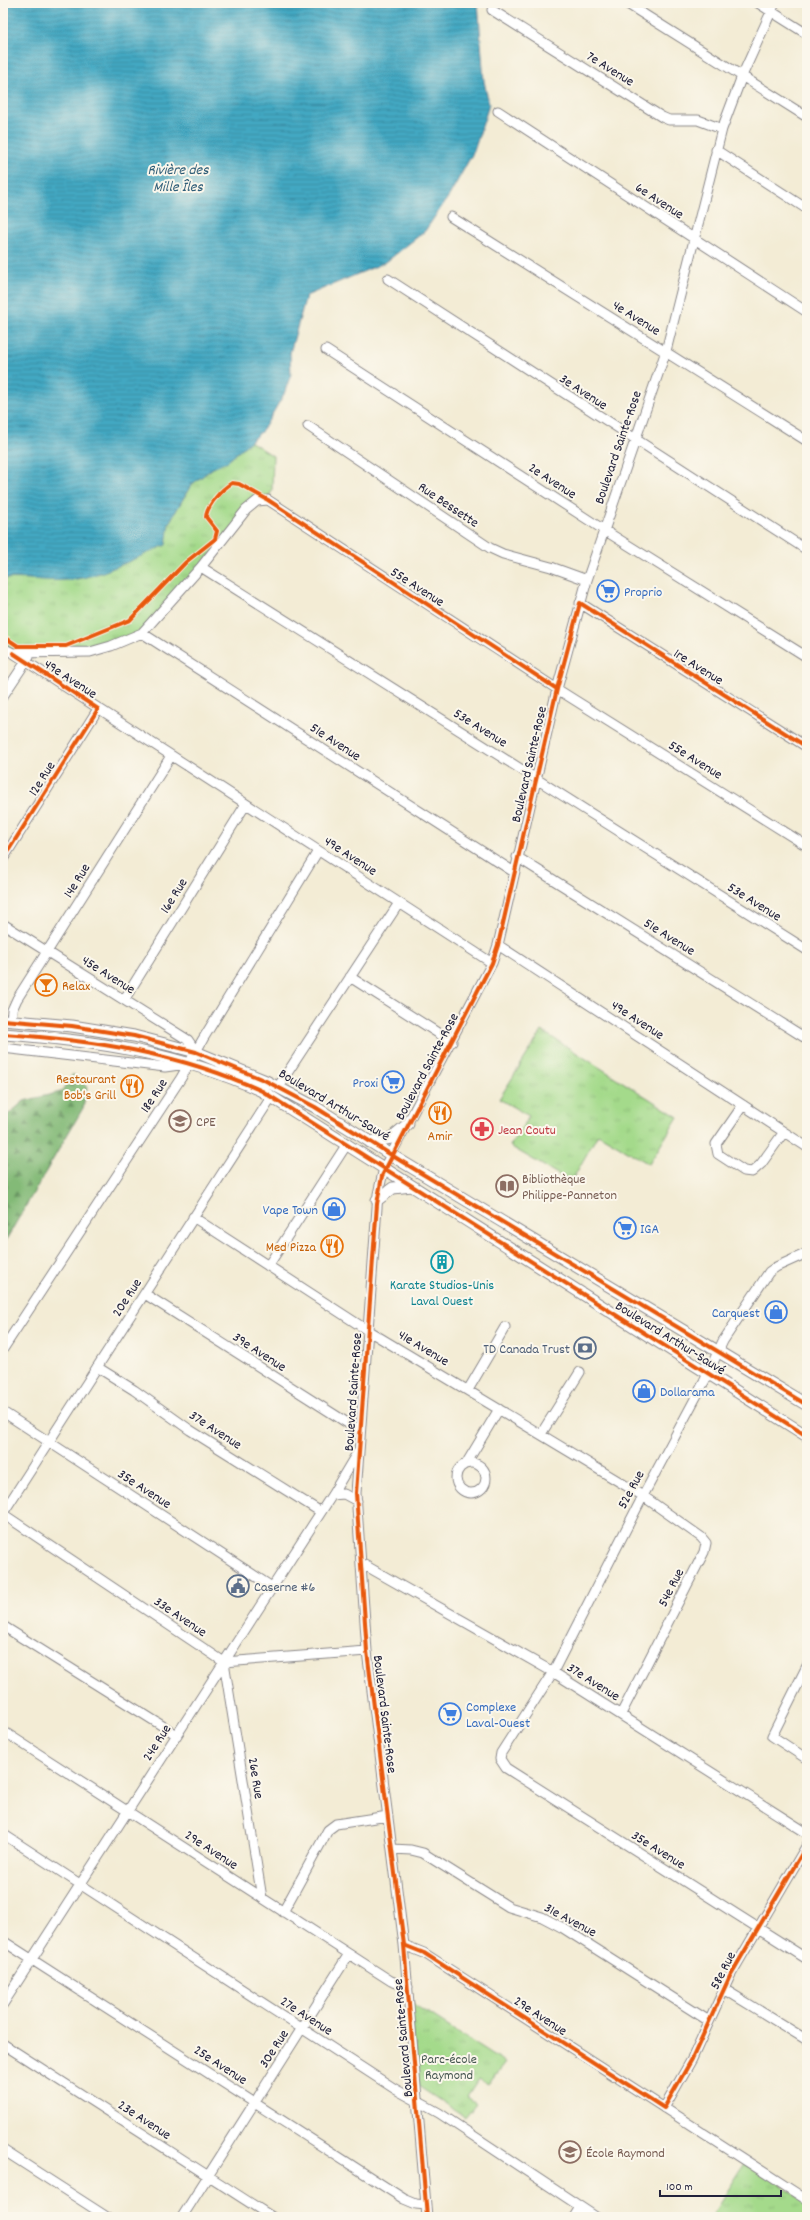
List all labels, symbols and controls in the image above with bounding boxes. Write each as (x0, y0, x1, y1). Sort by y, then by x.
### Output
street label: 7e Avenue (582, 47, 638, 92)
water label: Rivière des Mille Îles (147, 160, 209, 199)
street label: 6e Avenue (631, 178, 687, 225)
street label: 4e Avenue (608, 296, 664, 341)
street label: 3e Avenue (555, 370, 611, 416)
street label: Boulevard Sainte-Rose (590, 388, 648, 507)
street label: 2e Avenue (524, 459, 580, 505)
street label: Rue Bessette (413, 478, 482, 533)
street label: 55e Avenue (386, 563, 448, 613)
supermarket icon: Proprio (595, 578, 621, 604)
place label: Proprio (624, 583, 662, 603)
street label: 1re Avenue (669, 644, 727, 691)
street label: 49e Avenue (39, 655, 100, 704)
street label: 53e Avenue (449, 704, 511, 753)
street label: Boulevard Sainte-Rose (507, 704, 553, 825)
street label: 51e Avenue (305, 719, 364, 767)
street label: 55e Avenue (664, 736, 726, 785)
street label: 12e Rue (24, 758, 61, 800)
street label: 49e Avenue (319, 832, 380, 881)
street label: 14e Rue (59, 860, 96, 902)
street label: 16e Rue (156, 875, 193, 918)
street label: 53e Avenue (723, 878, 785, 927)
street label: 51e Avenue (639, 914, 699, 961)
street label: 45e Avenue (77, 951, 139, 1000)
bar icon: Relax (33, 972, 59, 998)
place label: Relax (62, 977, 90, 997)
street label: 49e Avenue (606, 996, 667, 1045)
street label: Boulevard Sainte-Rose (391, 1010, 464, 1124)
street label: Boulevard Arthur-Sauvé (274, 1064, 393, 1147)
supermarket icon: Proxi (380, 1069, 406, 1095)
place label: Restaurant Bob's Grill (56, 1070, 117, 1106)
restaurant icon: Restaurant Bob's Grill (119, 1073, 145, 1099)
place label: Proxi (352, 1074, 378, 1094)
street label: 18e Rue (136, 1075, 173, 1117)
restaurant icon: Amir (427, 1100, 453, 1126)
school or university icon: CPE (167, 1108, 193, 1134)
place label: CPE (196, 1113, 216, 1133)
pharmacy icon: Jean Coutu (469, 1116, 495, 1142)
place label: Jean Coutu (498, 1121, 556, 1141)
place label: Amir (427, 1127, 453, 1147)
place label: Bibliothèque Philippe-Panneton (522, 1170, 617, 1206)
library icon: Bibliothèque Philippe-Panneton (494, 1173, 520, 1199)
shop icon: Vape Town (321, 1196, 347, 1222)
place label: Vape Town (263, 1201, 318, 1221)
supermarket icon: IGA (612, 1215, 638, 1241)
place label: IGA (640, 1220, 659, 1240)
restaurant icon: Med Pizza (319, 1233, 345, 1259)
place label: Med Pizza (266, 1238, 316, 1258)
building icon: Karate Studios-Unis Laval Ouest (429, 1249, 455, 1275)
street label: 20e Rue (108, 1275, 148, 1321)
place label: Karate Studios-Unis Laval Ouest (390, 1276, 494, 1312)
street label: Boulevard Arthur-Sauvé (611, 1297, 729, 1381)
shop icon: Carquest (763, 1299, 789, 1325)
place label: Carquest (712, 1304, 760, 1324)
street label: 41e Avenue (394, 1326, 452, 1372)
street label: 39e Avenue (228, 1328, 290, 1377)
street label: Boulevard Sainte-Rose (340, 1332, 368, 1452)
bank icon: TD Canada Trust (572, 1335, 598, 1361)
place label: TD Canada Trust (483, 1340, 570, 1360)
shop icon: Dollarama (631, 1378, 657, 1404)
place label: Dollarama (660, 1383, 715, 1403)
street label: 37e Avenue (185, 1406, 245, 1455)
street label: 35e Avenue (113, 1465, 175, 1515)
street label: 52e Rue (613, 1467, 650, 1513)
street label: 54e Rue (654, 1565, 690, 1611)
public building icon: Caserne #6 (225, 1573, 251, 1599)
place label: Caserne #6 (254, 1578, 316, 1598)
street label: 33e Avenue (149, 1593, 210, 1643)
street label: Boulevard Sainte-Rose (367, 1654, 401, 1774)
street label: 37e Avenue (563, 1659, 623, 1707)
place label: Complexe Laval-Ouest (466, 1698, 530, 1734)
supermarket icon: Complexe Laval-Ouest (437, 1701, 463, 1727)
street label: 24e Rue (138, 1721, 177, 1765)
street label: 26e Rue (242, 1756, 268, 1800)
street label: 29e Avenue (180, 1826, 242, 1875)
street label: 35e Avenue (627, 1826, 689, 1875)
street label: 31e Avenue (540, 1899, 600, 1943)
street label: 58e Rue (706, 1948, 742, 1993)
street label: Boulevard Sainte-Rose (389, 1978, 419, 2098)
street label: 27e Avenue (276, 1992, 336, 2041)
street label: 29e Avenue (509, 1992, 571, 2041)
street label: 30e Rue (255, 2026, 295, 2072)
street label: 25e Avenue (189, 2041, 251, 2090)
park label: Parc-école Raymond (421, 2050, 477, 2086)
street label: 23e Avenue (113, 2096, 175, 2145)
school or university icon: École Raymond (557, 2139, 583, 2165)
place label: École Raymond (586, 2144, 665, 2164)
scale bar (660, 2172, 781, 2198)
text: 100 m (666, 2179, 693, 2196)

